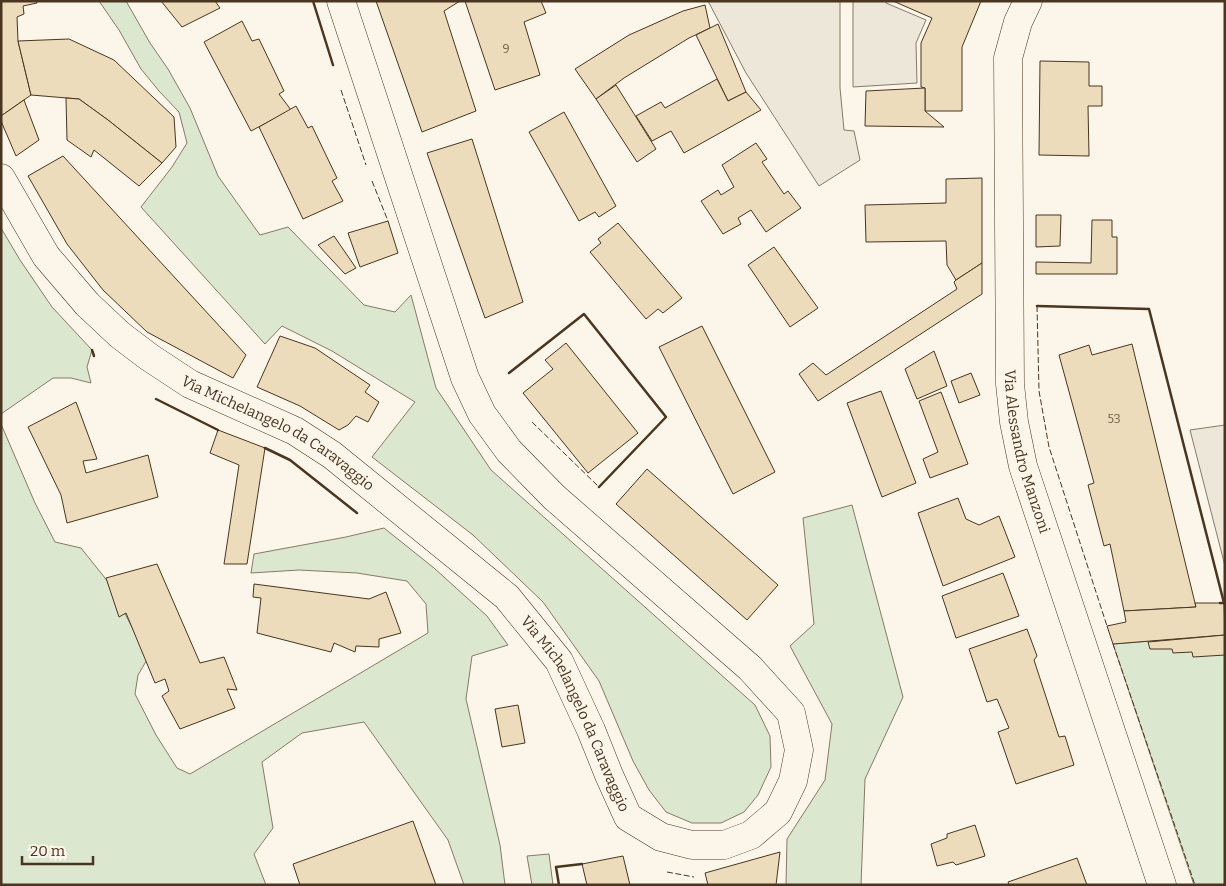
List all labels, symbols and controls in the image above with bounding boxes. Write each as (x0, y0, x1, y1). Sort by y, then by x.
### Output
house number: 9 (502, 42, 510, 56)
street label: Via Alessandro Manzoni (1001, 369, 1054, 536)
street label: Via Michelangelo da Caravaggio (178, 372, 378, 495)
house number: 53 (1108, 412, 1121, 426)
street label: Via Michelangelo da Caravaggio (517, 612, 633, 815)
scale bar (22, 834, 94, 866)
text: 20 m (30, 842, 66, 860)

